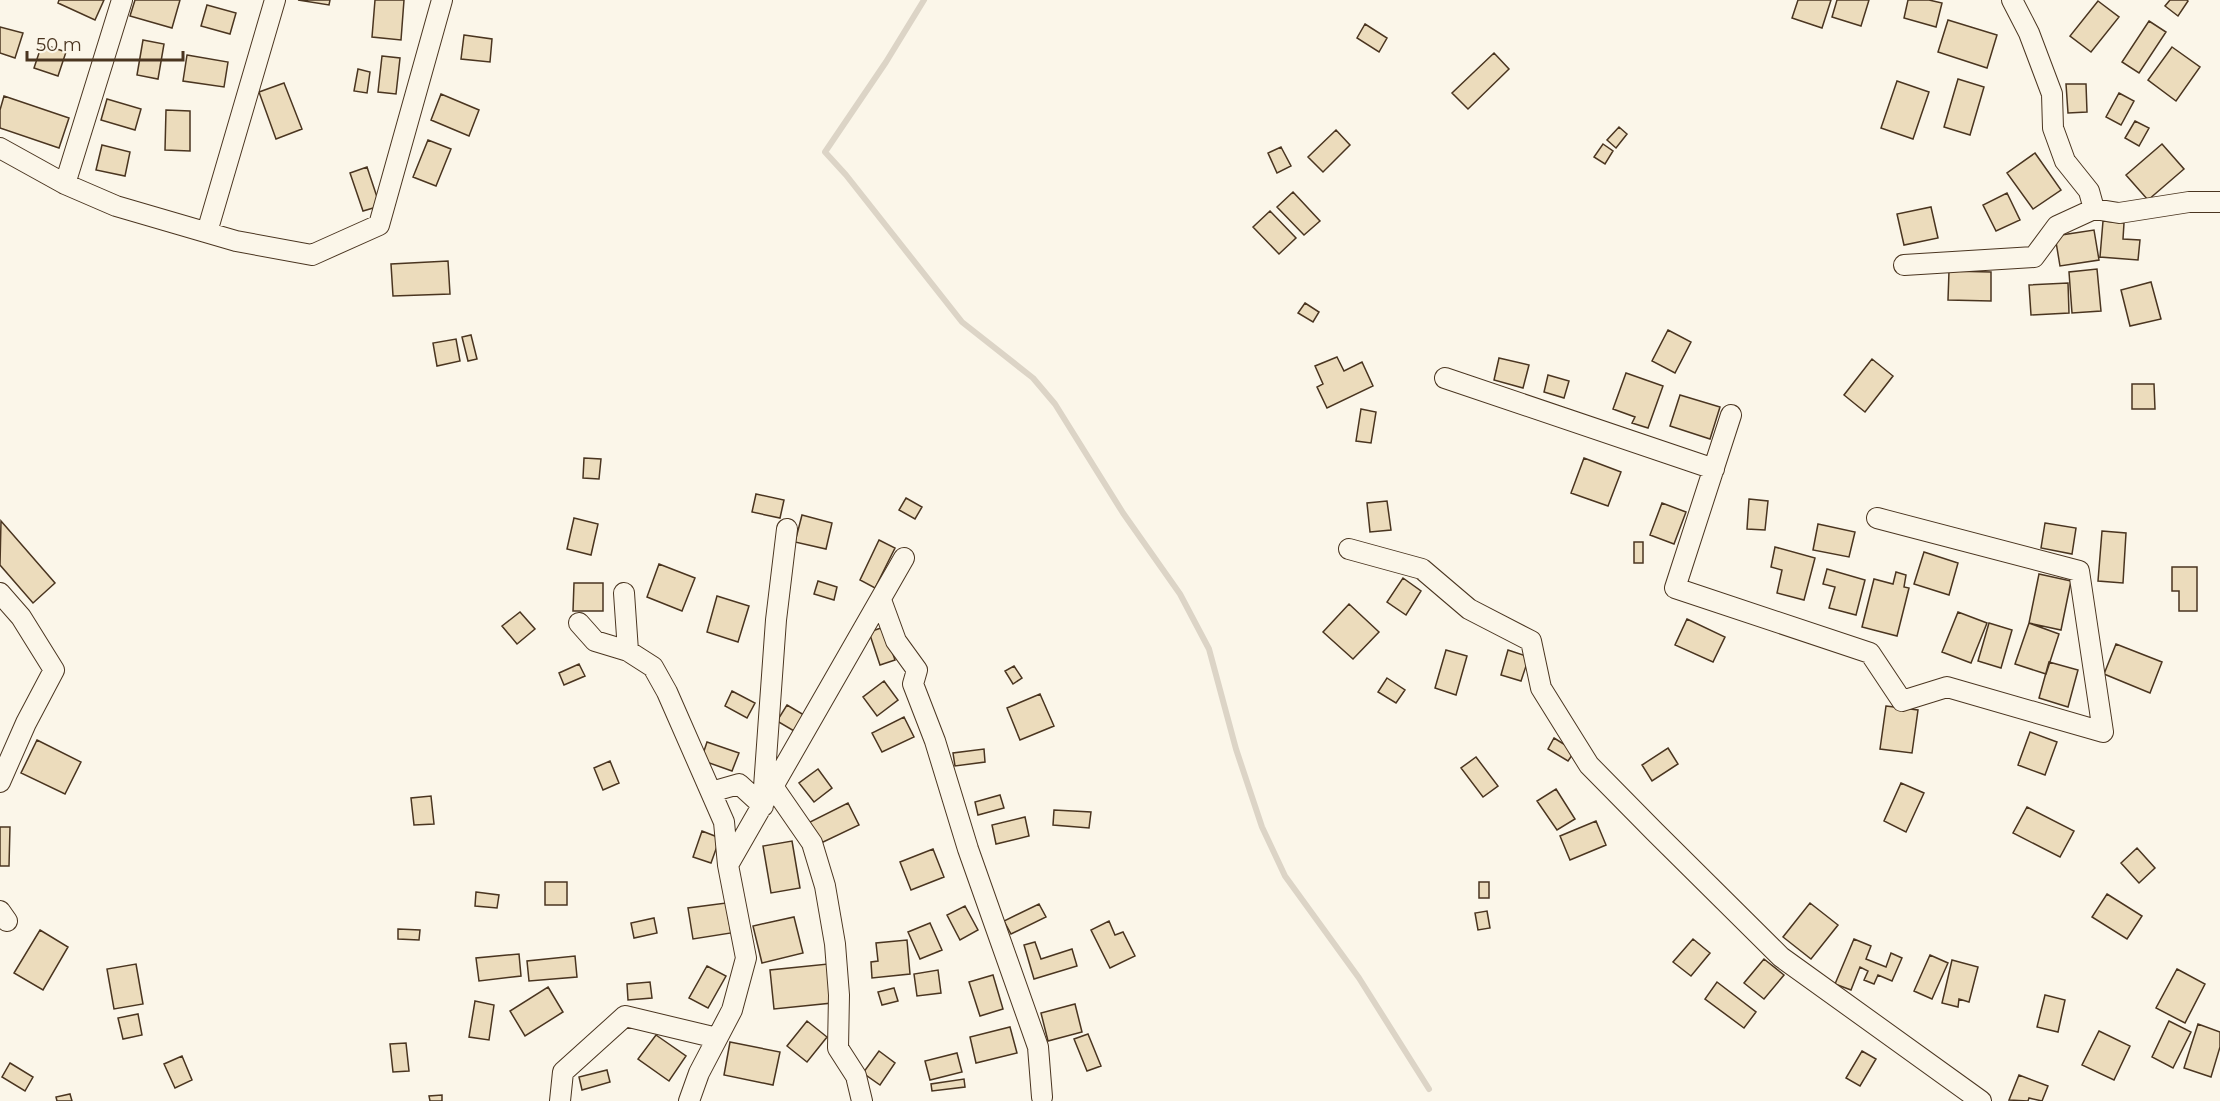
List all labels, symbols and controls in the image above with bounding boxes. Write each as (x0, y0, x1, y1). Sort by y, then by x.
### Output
scale bar (27, 24, 183, 62)
text: 50 m (36, 34, 82, 56)

